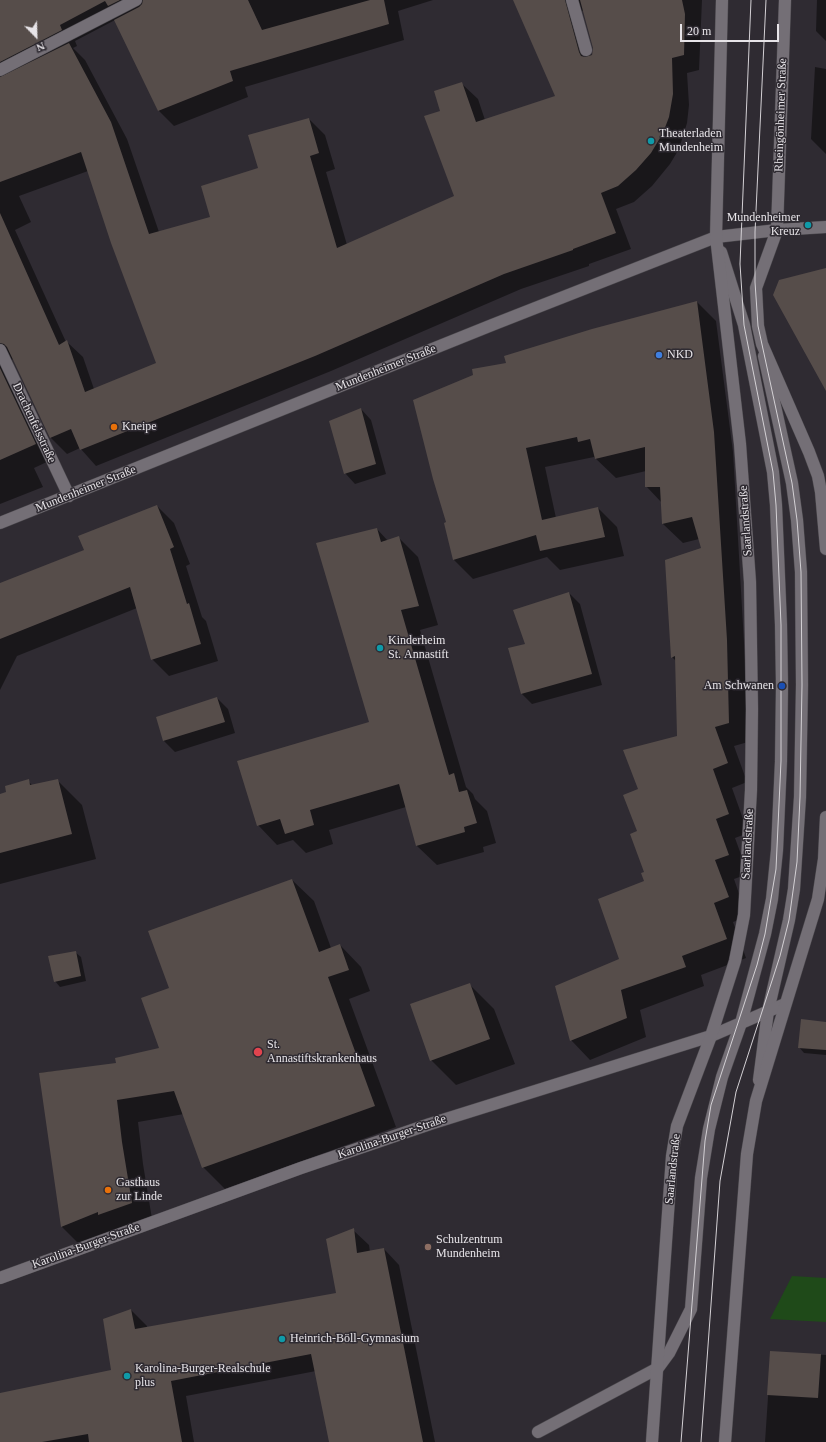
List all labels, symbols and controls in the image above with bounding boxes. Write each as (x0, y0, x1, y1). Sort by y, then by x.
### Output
north arrow (16, 16, 56, 56)
scale bar (682, 16, 781, 42)
text: 20 m (687, 24, 711, 38)
text: N (35, 40, 47, 54)
street label: Rheingönheimer Straße (772, 58, 790, 172)
place label: Theaterladen Mundenheim (659, 127, 723, 155)
marker: Theaterladen Mundenheim (646, 136, 656, 146)
place label: Mundenheimer Kreuz (727, 211, 800, 239)
marker: Mundenheimer Kreuz (803, 220, 813, 230)
street label: Mundenheimer Straße (334, 341, 438, 395)
place label: NKD (667, 348, 693, 362)
marker: NKD (654, 350, 664, 360)
street label: Drachenfelsstraße (9, 381, 59, 465)
place label: Kneipe (122, 420, 157, 434)
marker: Kneipe (109, 422, 119, 432)
street label: Mundenheimer Straße (34, 462, 138, 516)
street label: Saarlandstraße (736, 485, 756, 557)
place label: Kinderheim St. Annastift (388, 634, 449, 662)
marker: Kinderheim St. Annastift (375, 643, 385, 653)
place label: Am Schwanen (704, 679, 774, 693)
marker: Am Schwanen (777, 681, 787, 691)
street label: Saarlandstraße (739, 808, 757, 880)
place label: St. Annastiftskrankenhaus (267, 1038, 377, 1066)
marker: St. Annastiftskrankenhaus (252, 1046, 264, 1058)
street label: Karolina-Burger-Straße (336, 1112, 448, 1162)
street label: Saarlandstraße (662, 1133, 684, 1205)
place label: Gasthaus zur Linde (116, 1176, 162, 1204)
marker: Gasthaus zur Linde (103, 1185, 113, 1195)
street label: Karolina-Burger-Straße (30, 1220, 142, 1272)
place label: Schulzentrum Mundenheim (436, 1233, 503, 1261)
marker: Schulzentrum Mundenheim (423, 1242, 433, 1252)
place label: Heinrich-Böll-Gymnasium (290, 1332, 419, 1346)
marker: Heinrich-Böll-Gymnasium (277, 1334, 287, 1344)
place label: Karolina-Burger-Realschule plus (135, 1362, 270, 1390)
marker: Karolina-Burger-Realschule plus (122, 1371, 132, 1381)

